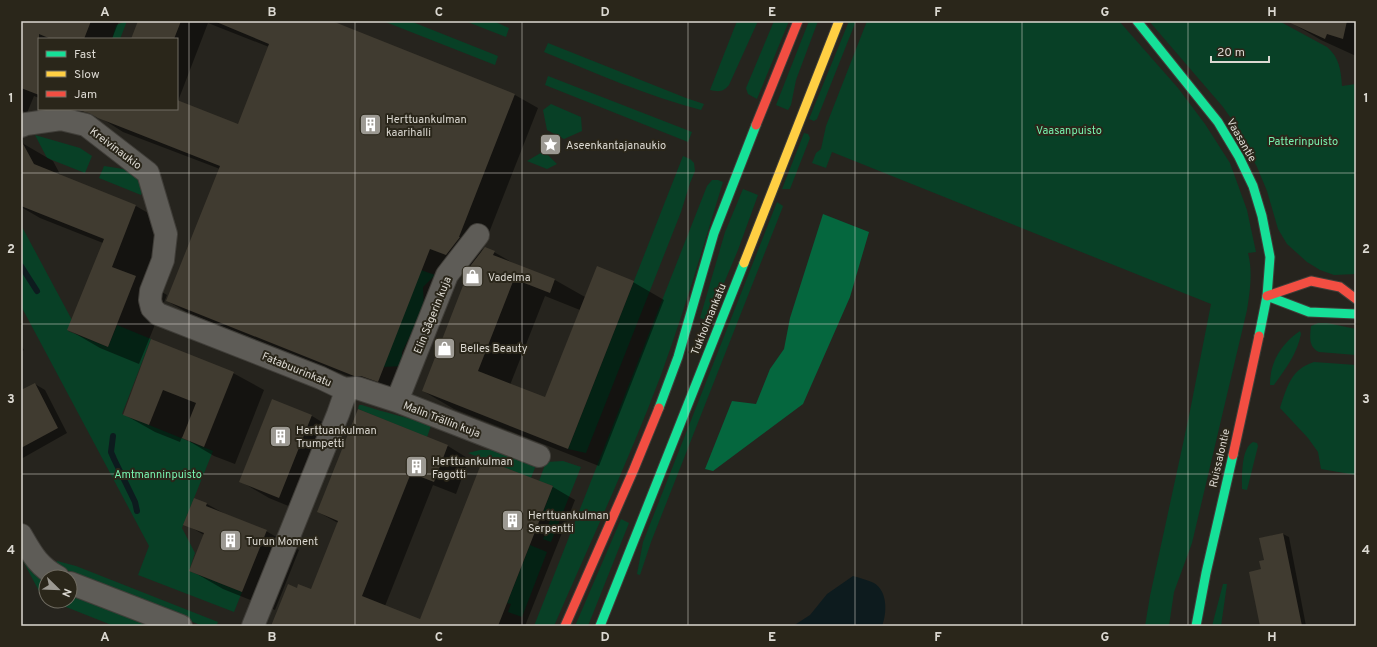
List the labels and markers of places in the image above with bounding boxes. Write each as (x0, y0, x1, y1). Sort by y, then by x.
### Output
building icon: Herttuankulman kaarihalli (358, 112, 384, 138)
place label: Herttuankulman kaarihalli (386, 113, 467, 140)
place icon: Aseenkantajanaukio (538, 132, 564, 158)
place label: Aseenkantajanaukio (566, 139, 666, 153)
shop icon: Vadelma (460, 264, 486, 290)
place label: Vadelma (488, 271, 531, 285)
shop icon: Belles Beauty (432, 335, 458, 361)
place label: Belles Beauty (460, 342, 528, 356)
building icon: Herttuankulman Trumpetti (267, 423, 293, 449)
place label: Herttuankulman Trumpetti (296, 424, 377, 451)
building icon: Herttuankulman Fagotti (404, 454, 430, 480)
place label: Herttuankulman Fagotti (432, 455, 513, 482)
building icon: Herttuankulman Serpentti (500, 508, 526, 534)
place label: Herttuankulman Serpentti (528, 509, 609, 536)
building icon: Turun Moment (218, 528, 244, 554)
place label: Turun Moment (246, 535, 318, 549)

